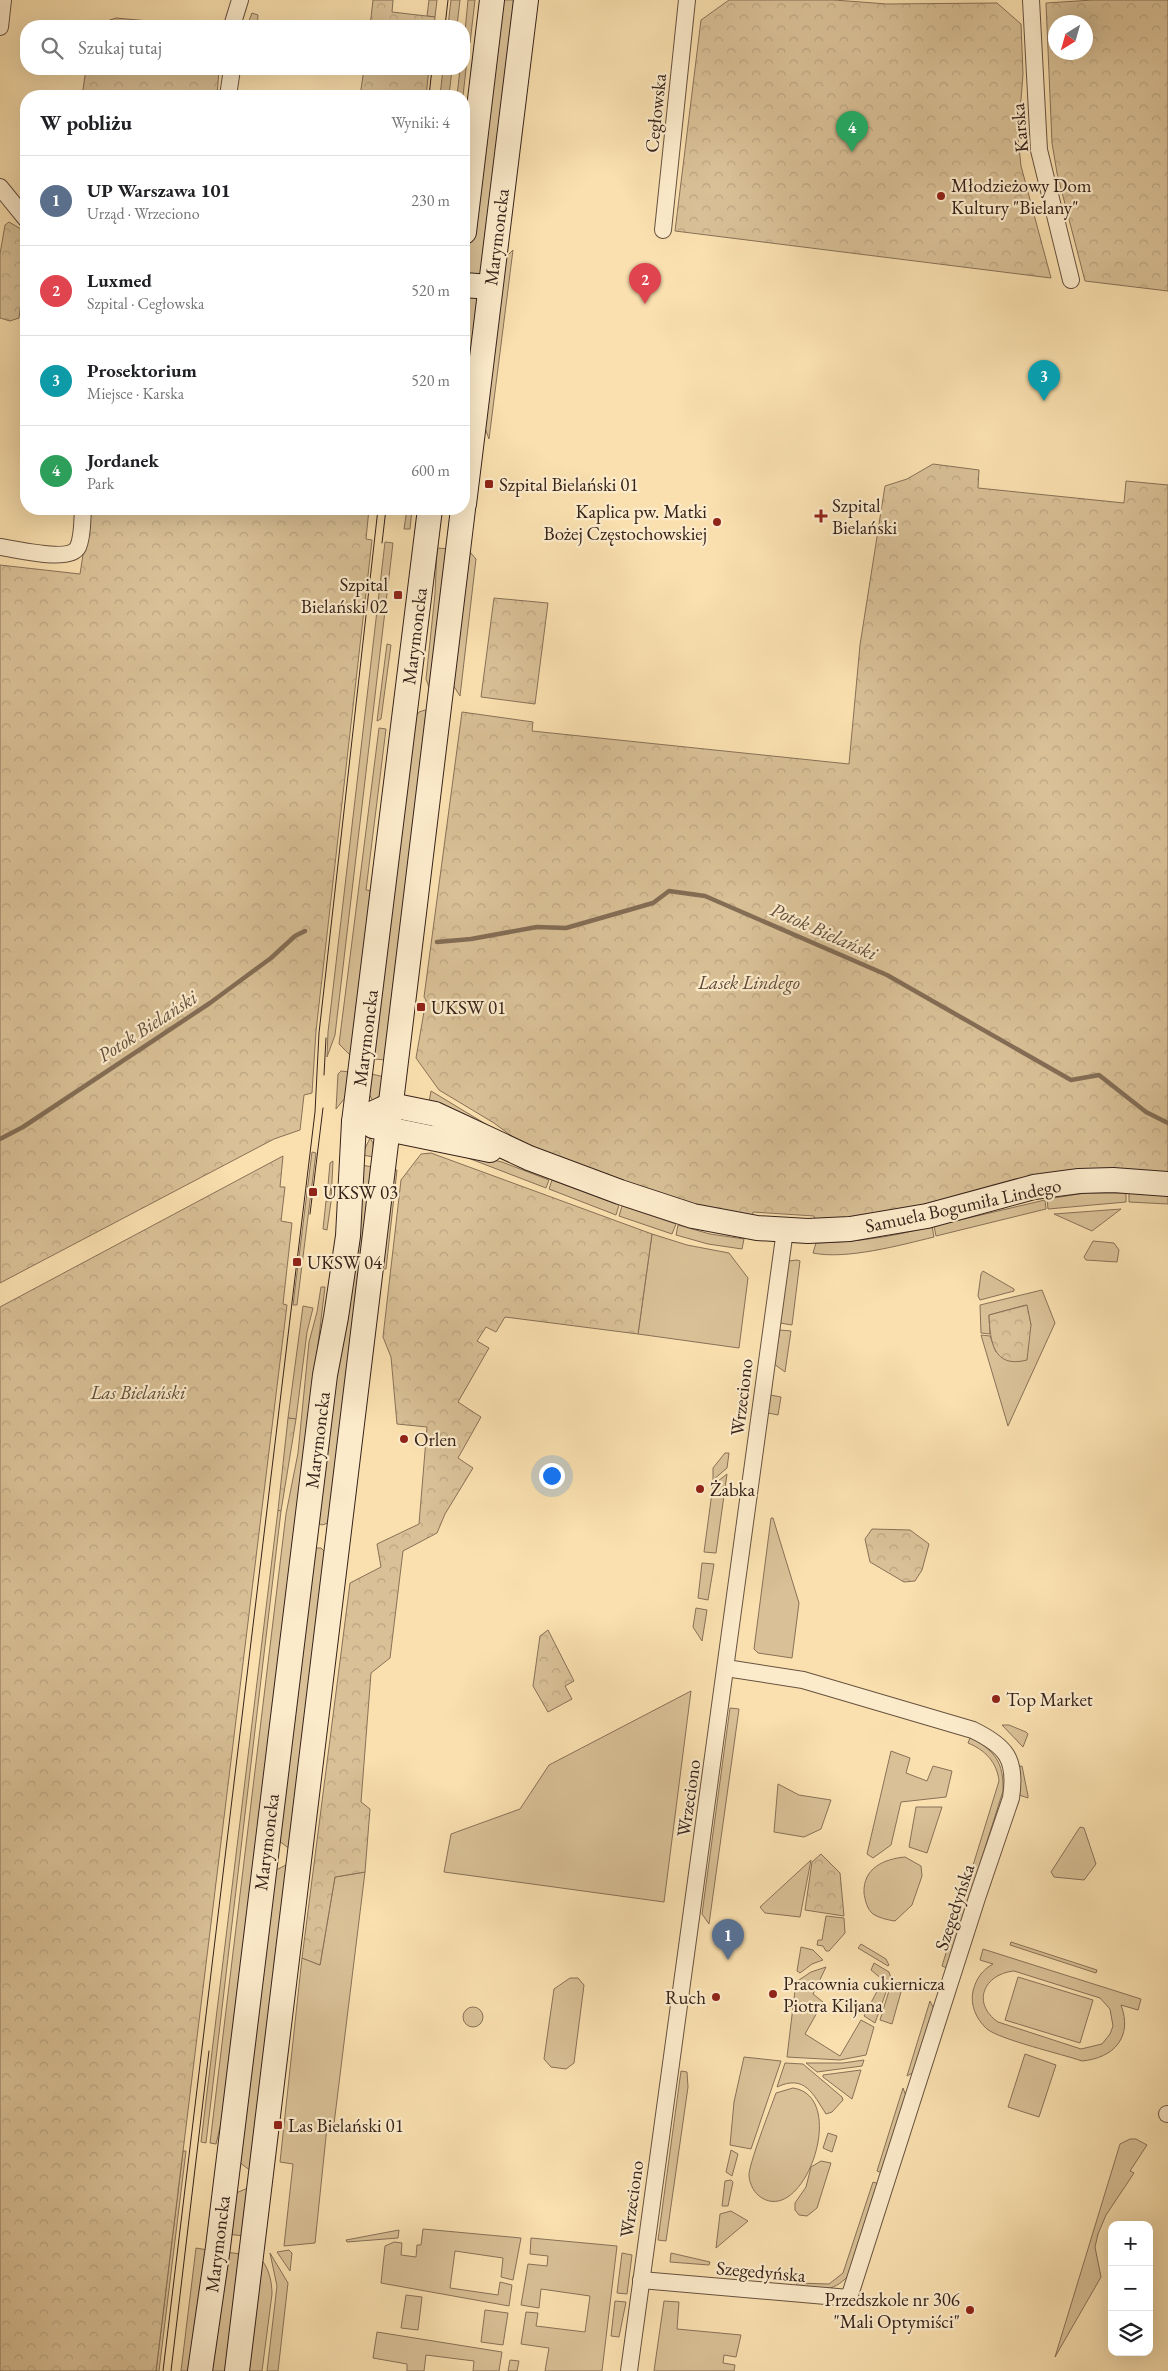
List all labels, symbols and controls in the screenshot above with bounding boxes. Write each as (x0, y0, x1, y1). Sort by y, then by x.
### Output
north arrow (1048, 15, 1093, 60)
search box (20, 20, 470, 75)
icon: search (38, 34, 66, 62)
text: Szukaj tutaj (78, 35, 162, 60)
street label: Cegłowska (639, 72, 672, 154)
street label: Karska (1005, 102, 1034, 154)
text: W pobliżu (40, 109, 132, 136)
pin: 4 (836, 111, 868, 152)
text: Wyniki: 4 (391, 112, 450, 133)
place label: Młodzieżowy Dom Kultury "Bielany" (951, 173, 1092, 220)
text: UP Warszawa 101 (87, 178, 231, 203)
street label: Marymoncka (478, 187, 515, 287)
text: 1 (52, 190, 60, 211)
text: 230 m (411, 190, 450, 211)
marker: Młodzieżowy Dom Kultury "Bielany" (935, 190, 947, 202)
text: Urząd · Wrzeciono (87, 203, 200, 224)
pin: 2 (629, 263, 661, 304)
text: Luxmed (87, 268, 152, 293)
text: 2 (52, 280, 60, 301)
text: 520 m (411, 280, 450, 301)
text: Szpital · Cegłowska (87, 293, 204, 314)
text: Prosektorium (87, 358, 197, 383)
pin: 3 (1028, 360, 1060, 401)
text: 3 (52, 370, 60, 391)
text: 520 m (411, 370, 450, 391)
text: Miejsce · Karska (87, 383, 184, 404)
text: Jordanek (87, 448, 159, 473)
text: 4 (52, 460, 60, 481)
text: 600 m (411, 460, 450, 481)
place label: Szpital Bielański 01 (499, 472, 639, 497)
text: Park (87, 473, 114, 494)
marker: Szpital Bielański 01 (483, 478, 495, 490)
place label: Szpital Bielański (832, 493, 897, 540)
place label: Kaplica pw. Matki Bożej Częstochowskiej (544, 499, 707, 546)
marker: Szpital Bielański (814, 509, 828, 523)
marker: Kaplica pw. Matki Bożej Częstochowskiej (711, 516, 723, 528)
place label: Szpital Bielański 02 (301, 572, 388, 619)
street label: Marymoncka (396, 586, 433, 686)
marker: Szpital Bielański 02 (392, 589, 404, 601)
water label: Potok Bielański (767, 896, 882, 967)
park label: Lasek Lindego (697, 970, 800, 995)
water label: Potok Bielański (92, 983, 203, 1068)
street label: Marymoncka (347, 988, 384, 1088)
place label: UKSW 01 (431, 995, 506, 1020)
marker: UKSW 01 (415, 1001, 427, 1013)
street label: Samuela Bogumiła Lindego (863, 1172, 1064, 1239)
place label: UKSW 03 (323, 1180, 398, 1205)
marker: UKSW 03 (307, 1186, 319, 1198)
place label: UKSW 04 (307, 1250, 383, 1275)
marker: UKSW 04 (291, 1256, 303, 1268)
street label: Wrzeciono (724, 1357, 759, 1437)
park label: Las Bielański (89, 1380, 187, 1405)
street label: Marymoncka (299, 1390, 336, 1490)
place label: Orlen (414, 1427, 457, 1452)
marker: Orlen (398, 1433, 410, 1445)
your location (539, 1463, 565, 1489)
place label: Żabka (710, 1477, 755, 1502)
marker: Żabka (694, 1483, 706, 1495)
place label: Top Market (1006, 1687, 1093, 1712)
marker: Top Market (990, 1693, 1002, 1705)
street label: Wrzeciono (671, 1758, 706, 1838)
street label: Marymoncka (248, 1792, 285, 1892)
street label: Szegedyńska (929, 1860, 980, 1954)
pin: 1 (712, 1919, 744, 1960)
place label: Pracownia cukiernicza Piotra Kiljana (783, 1971, 945, 2018)
place label: Ruch (665, 1985, 706, 2010)
marker: Pracownia cukiernicza Piotra Kiljana (767, 1988, 779, 2000)
marker: Ruch (710, 1991, 722, 2003)
place label: Las Bielański 01 (288, 2113, 404, 2138)
marker: Las Bielański 01 (272, 2119, 284, 2131)
street label: Wrzeciono (614, 2159, 649, 2239)
street label: Marymoncka (199, 2194, 236, 2294)
map controls (1108, 2221, 1153, 2356)
button: + (1108, 2221, 1153, 2266)
street label: Szegedyńska (715, 2255, 807, 2288)
button: − (1108, 2266, 1153, 2311)
place label: Przedszkole nr 306 "Mali Optymiści" (825, 2287, 960, 2334)
marker: Przedszkole nr 306 "Mali Optymiści" (964, 2304, 976, 2316)
button: layers (1108, 2311, 1153, 2356)

